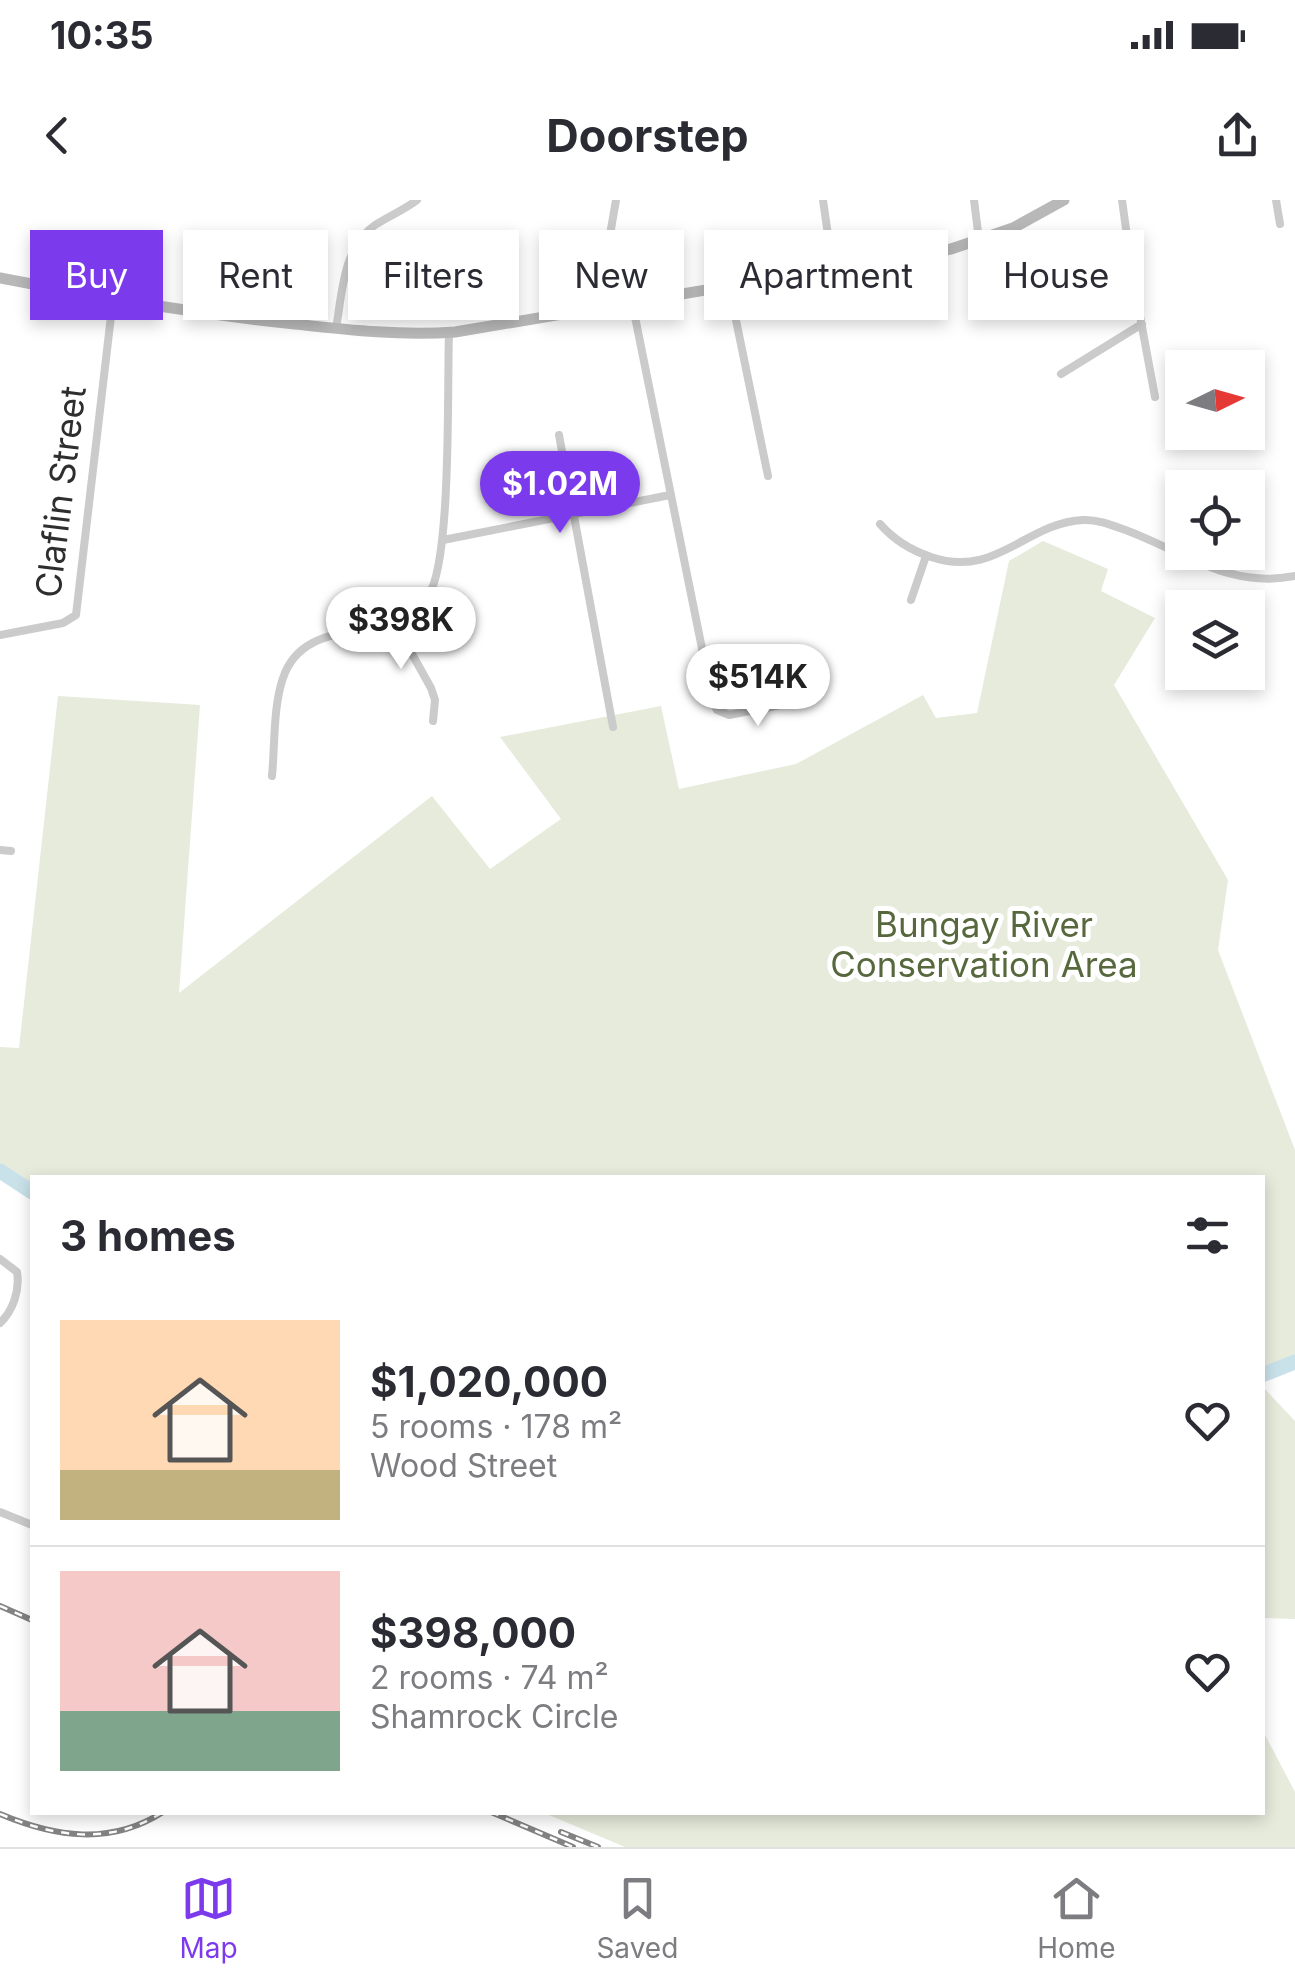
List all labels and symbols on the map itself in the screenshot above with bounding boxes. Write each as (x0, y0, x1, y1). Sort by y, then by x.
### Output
north arrow (1165, 350, 1265, 450)
street label: Claflin Street (26, 384, 94, 600)
pin: $1.02M (479, 451, 641, 536)
pin: $398K (331, 587, 471, 672)
pin: $514K (688, 644, 828, 729)
park label: Bungay River Conservation Area (830, 903, 1138, 985)

